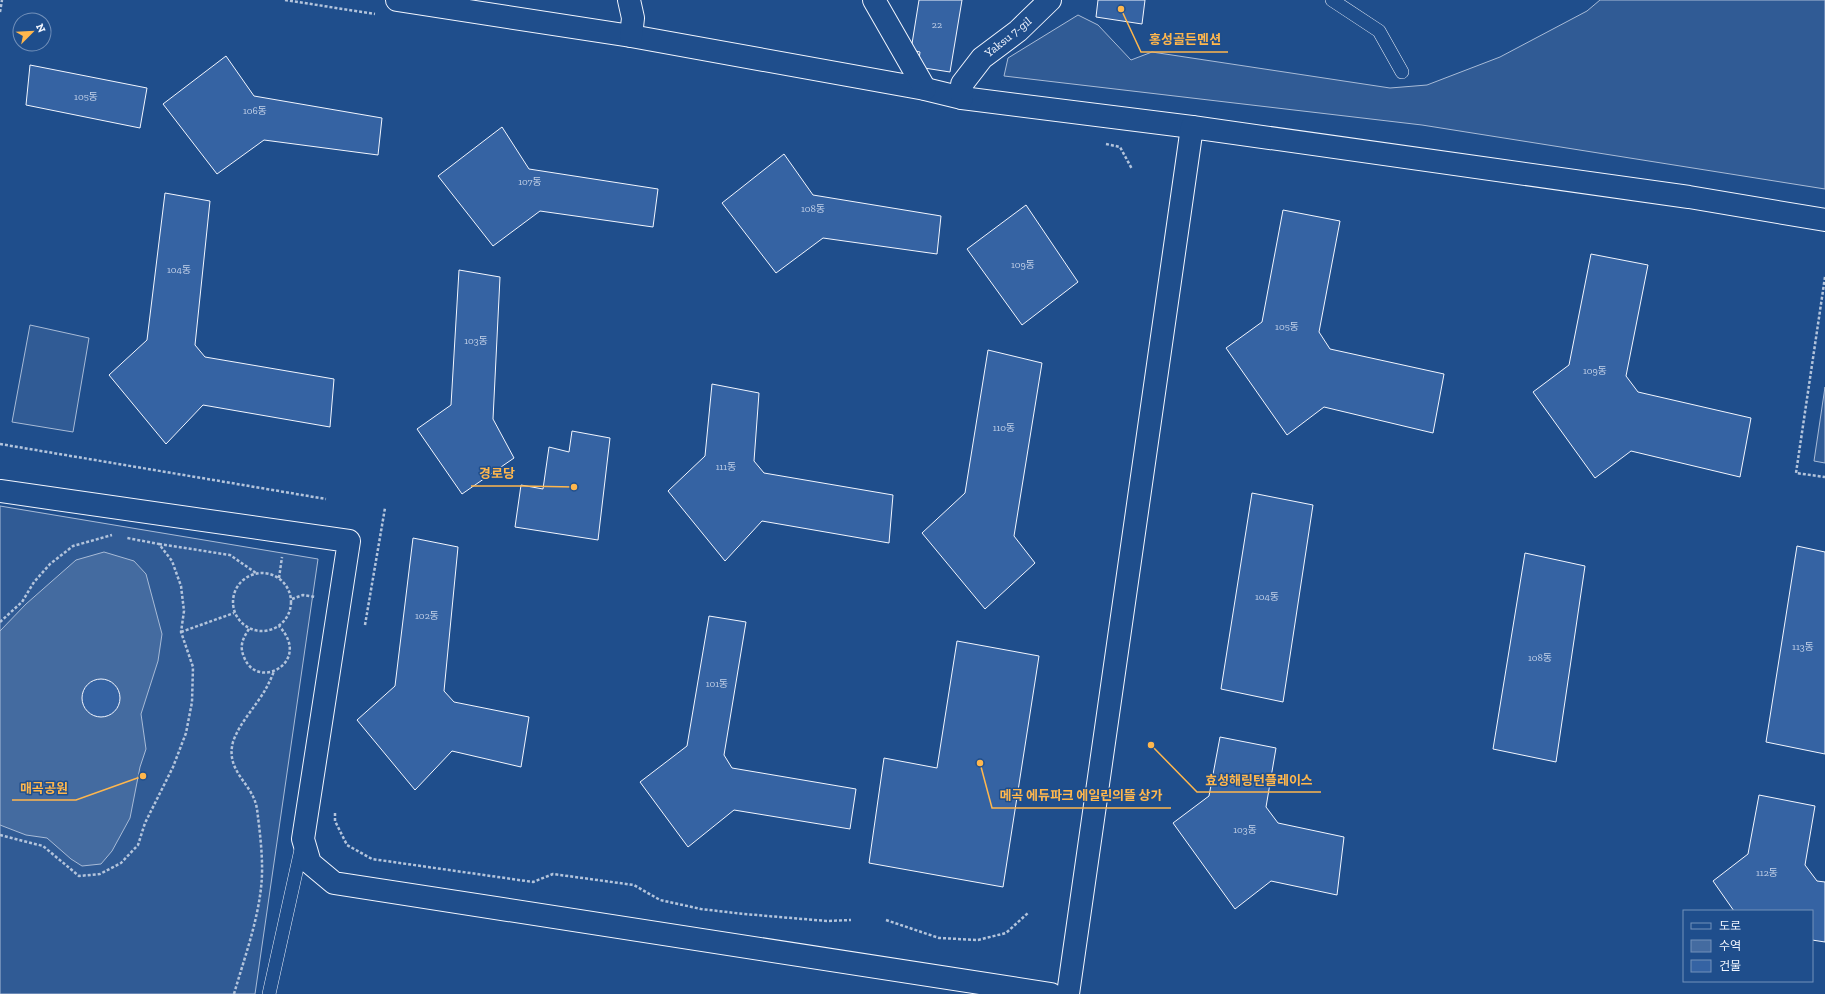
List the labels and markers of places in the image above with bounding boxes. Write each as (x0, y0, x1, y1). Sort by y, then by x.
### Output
callout: 홍성골든멘션 (1141, 27, 1228, 52)
callout: 경로당 (471, 461, 523, 486)
callout: 효성해링턴플레이스 (1197, 767, 1321, 792)
callout: 매곡공원 (12, 775, 76, 800)
callout: 메곡 에듀파크 에일린의뜰 상가 (992, 783, 1171, 808)

